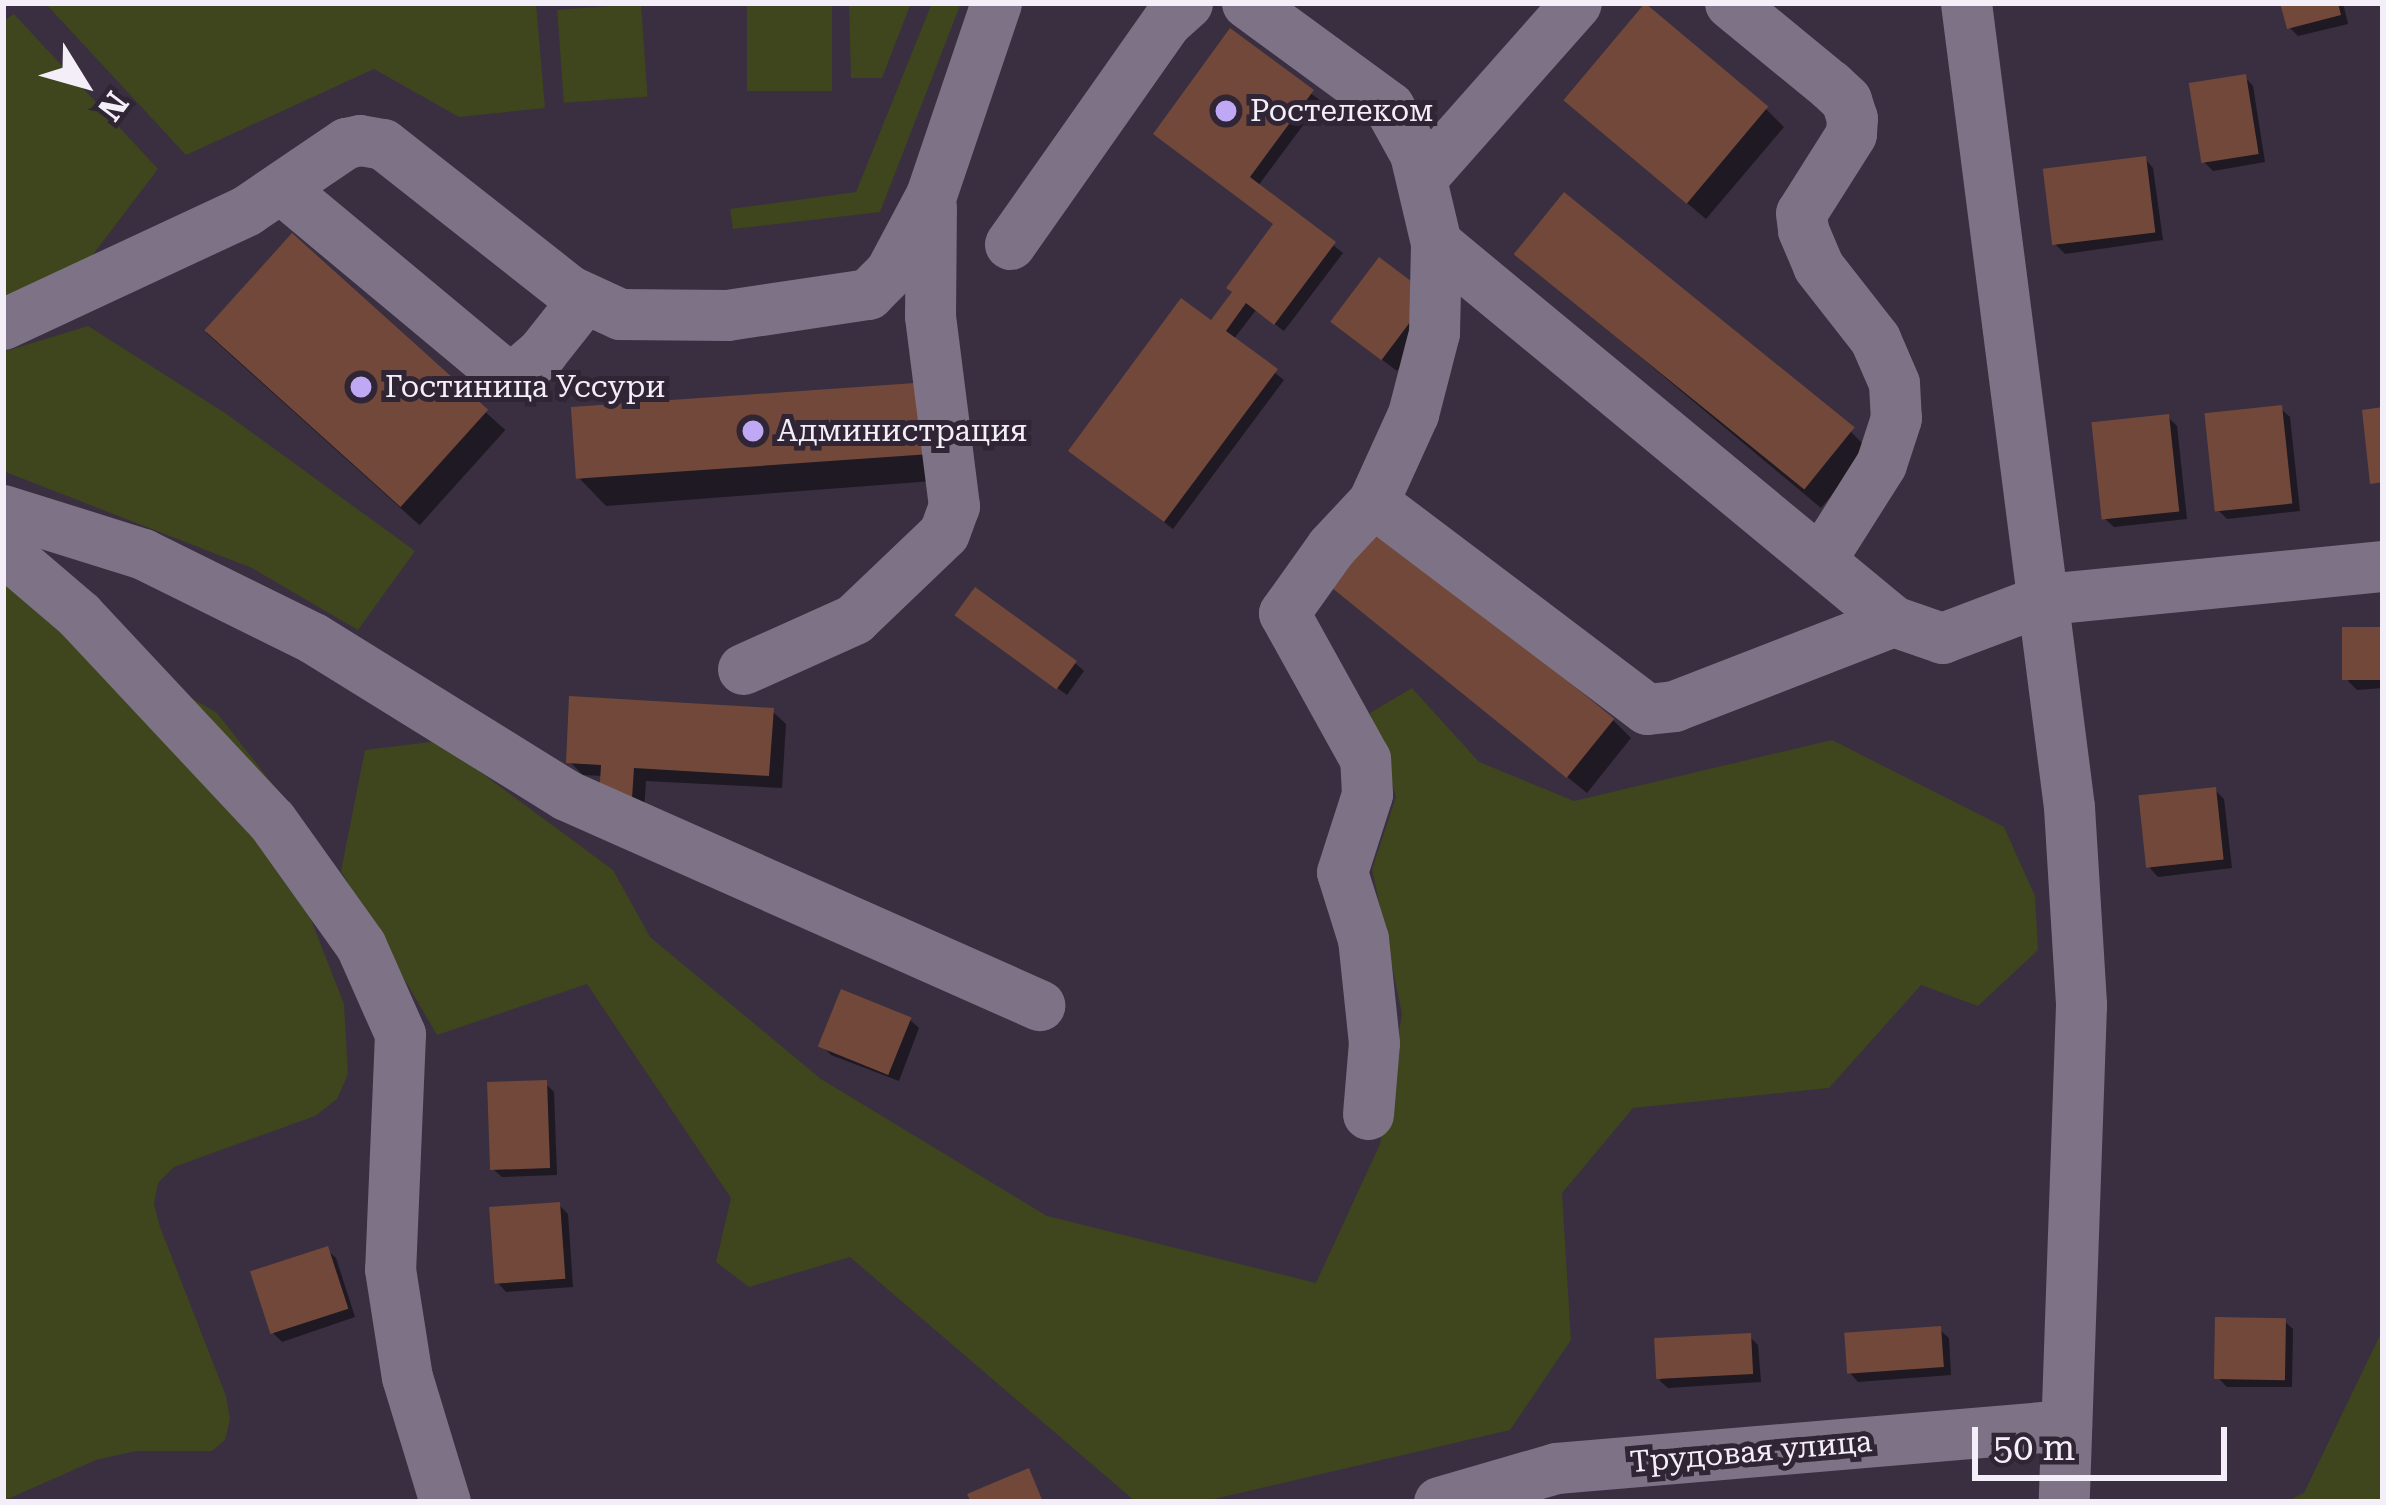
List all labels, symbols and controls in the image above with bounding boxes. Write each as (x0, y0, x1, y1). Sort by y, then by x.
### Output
north arrow (24, 24, 144, 144)
text: N (90, 84, 136, 128)
place label: Ростелеком (1250, 93, 1433, 129)
marker: Ростелеком (1213, 98, 1239, 124)
place label: Гостиница Уссури (385, 369, 665, 405)
marker: Гостиница Уссури (348, 374, 374, 400)
place label: Администрация (777, 413, 1027, 449)
marker: Администрация (740, 418, 766, 444)
scale bar (1978, 1403, 2233, 1477)
street label: Трудовая улица (1628, 1423, 1874, 1481)
text: 50 m (1993, 1427, 2075, 1469)

